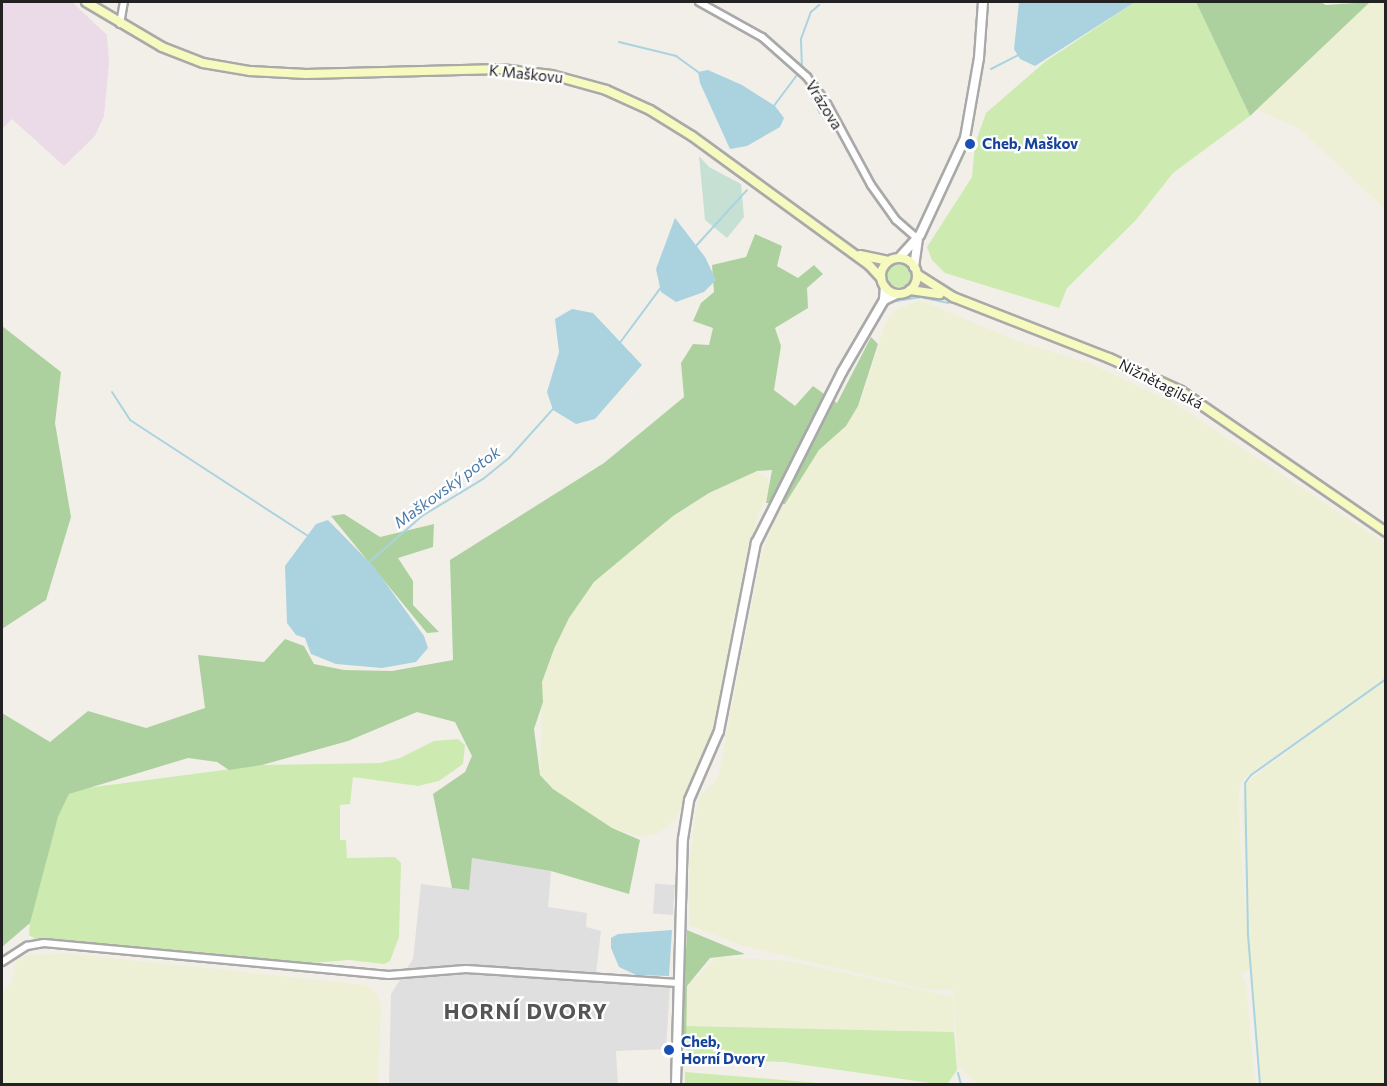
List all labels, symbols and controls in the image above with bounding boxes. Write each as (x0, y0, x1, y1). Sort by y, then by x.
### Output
street label: K Maškovu (488, 61, 564, 87)
street label: Vrázova (802, 77, 846, 133)
place label: Cheb, Maškov (982, 135, 1078, 153)
marker: Cheb, Maškov (963, 137, 977, 151)
street label: Nižnětagilská (1116, 355, 1206, 413)
water label: Maškovský potok (390, 442, 504, 532)
district label: HORNÍ DVORY (444, 998, 608, 1024)
place label: Cheb, Horní Dvory (681, 1032, 765, 1067)
marker: Cheb, Horní Dvory (662, 1043, 676, 1057)

